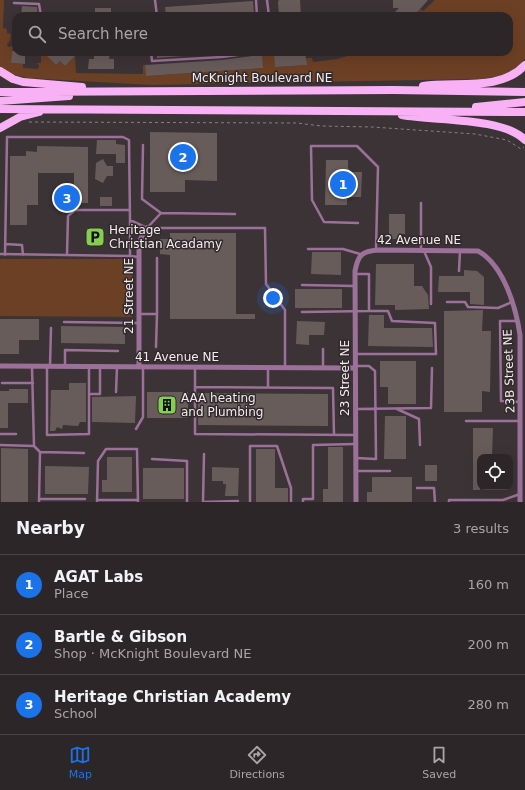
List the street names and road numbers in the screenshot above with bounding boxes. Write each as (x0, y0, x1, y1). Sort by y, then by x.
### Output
street label: McKnight Boulevard NE (192, 71, 332, 85)
street label: 42 Avenue NE (377, 233, 461, 247)
street label: 21 Street NE (122, 258, 136, 334)
street label: 23B Street NE (501, 329, 517, 413)
street label: 23 Street NE (338, 340, 352, 416)
street label: 41 Avenue NE (135, 350, 219, 364)

